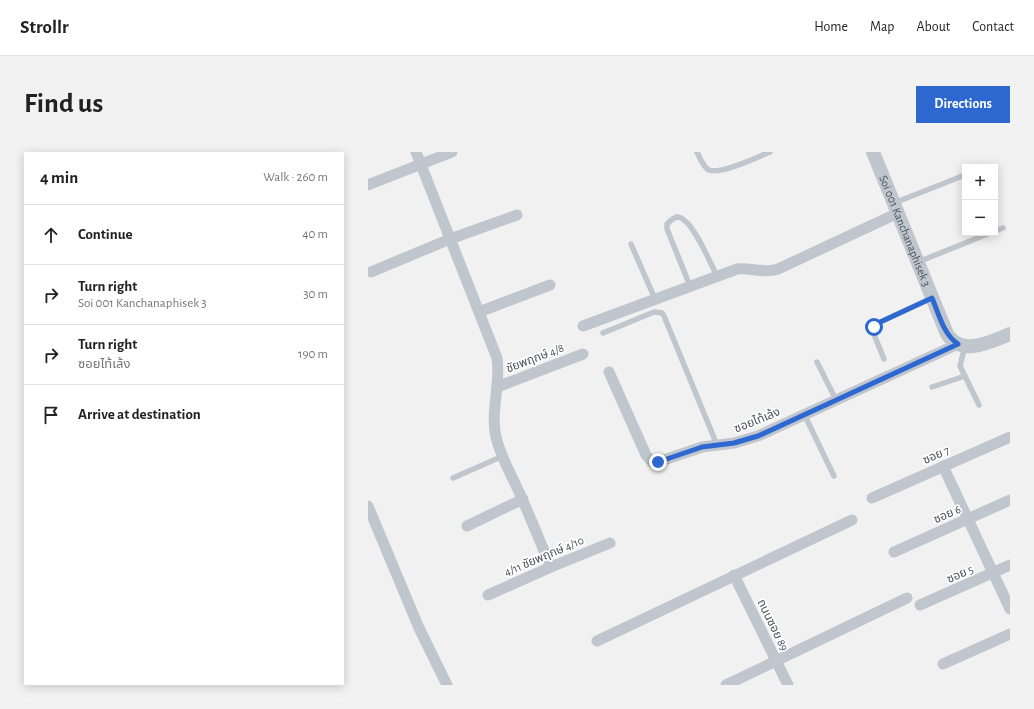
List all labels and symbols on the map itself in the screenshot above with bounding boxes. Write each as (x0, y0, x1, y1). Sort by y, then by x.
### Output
street label: Soi 001 Kanchanaphisek 3 (877, 173, 933, 288)
route start (865, 318, 883, 336)
street label: ชัยพฤกษ์ 4/8 (504, 341, 566, 375)
street label: ซอยไท้เล้ง (732, 404, 782, 435)
street label: ซอย 7 (921, 444, 951, 466)
route end (649, 453, 667, 471)
street label: ซอย 6 (932, 503, 963, 525)
street label: 4/11 ชัยพฤกษ์ 4/10 (502, 534, 586, 579)
street label: ซอย 5 (945, 563, 975, 585)
street label: ถนนซอย 89 (755, 597, 791, 653)

